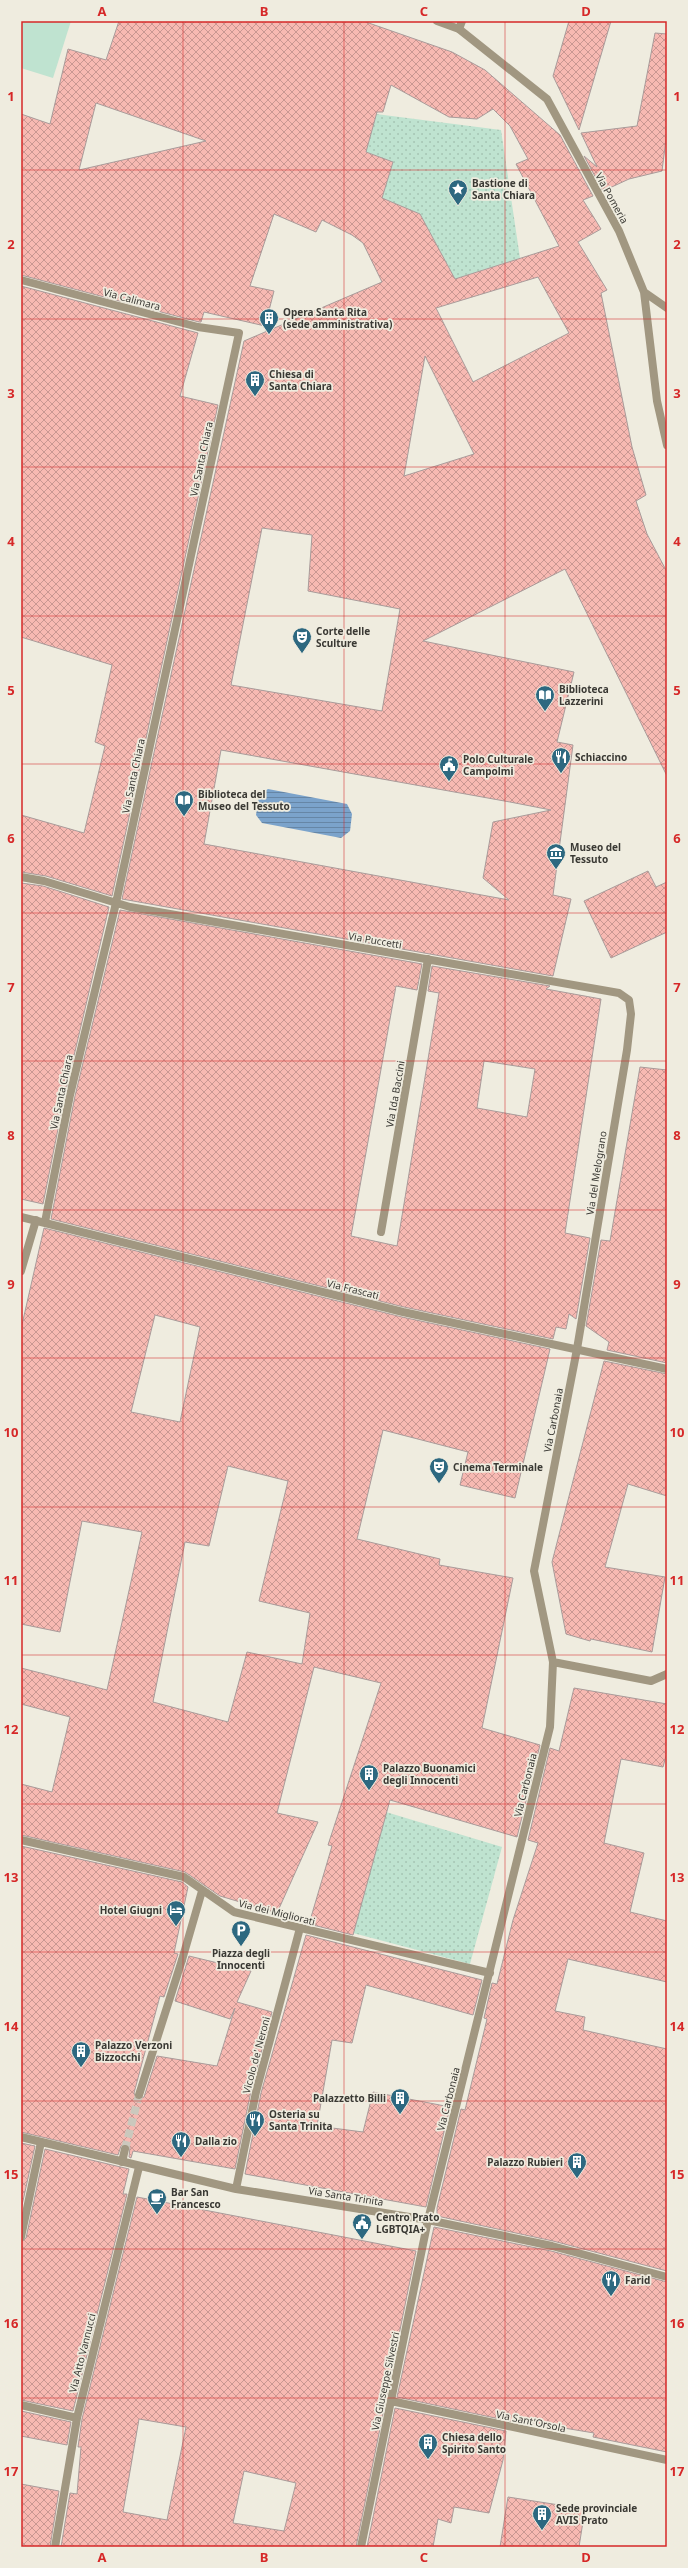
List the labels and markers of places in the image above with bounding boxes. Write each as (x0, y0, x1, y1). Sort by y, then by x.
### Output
place label: Bastione di Santa Chiara (472, 176, 535, 202)
place icon: Bastione di Santa Chiara (447, 178, 469, 206)
place label: Opera Santa Rita (sede amministrativa) (283, 305, 392, 331)
building icon: Opera Santa Rita (sede amministrativa) (258, 307, 280, 335)
place label: Chiesa di Santa Chiara (269, 367, 332, 393)
building icon: Chiesa di Santa Chiara (244, 369, 266, 397)
place label: Corte delle Sculture (316, 624, 370, 650)
theatre icon: Corte delle Sculture (291, 626, 313, 654)
place label: Biblioteca Lazzerini (559, 682, 609, 708)
library icon: Biblioteca Lazzerini (534, 684, 556, 712)
restaurant icon: Schiaccino (550, 746, 572, 774)
place label: Schiaccino (575, 750, 627, 764)
place label: Polo Culturale Campolmi (463, 752, 533, 778)
public building icon: Polo Culturale Campolmi (438, 754, 460, 782)
place label: Biblioteca del Museo del Tessuto (198, 787, 290, 813)
library icon: Biblioteca del Museo del Tessuto (173, 789, 195, 817)
place label: Museo del Tessuto (570, 840, 621, 866)
museum icon: Museo del Tessuto (545, 842, 567, 870)
theatre icon: Cinema Terminale (428, 1456, 450, 1484)
place label: Cinema Terminale (453, 1460, 543, 1474)
place label: Palazzo Buonamici degli Innocenti (383, 1761, 476, 1787)
building icon: Palazzo Buonamici degli Innocenti (358, 1763, 380, 1791)
hotel icon: Hotel Giugni (165, 1899, 187, 1927)
place label: Hotel Giugni (100, 1903, 162, 1917)
parking icon: Piazza degli Innocenti (230, 1919, 252, 1947)
place label: Piazza degli Innocenti (212, 1946, 270, 1972)
place label: Palazzo Verzoni Bizzocchi (95, 2038, 172, 2064)
building icon: Palazzo Verzoni Bizzocchi (70, 2040, 92, 2068)
building icon: Palazzetto Billi (389, 2087, 411, 2115)
place label: Palazzetto Billi (313, 2091, 386, 2105)
place label: Osteria su Santa Trinita (269, 2107, 332, 2133)
restaurant icon: Osteria su Santa Trinita (244, 2109, 266, 2137)
restaurant icon: Dalla zio (170, 2130, 192, 2158)
place label: Dalla zio (195, 2134, 237, 2148)
building icon: Palazzo Rubieri (566, 2151, 588, 2179)
place label: Palazzo Rubieri (487, 2155, 563, 2169)
place label: Bar San Francesco (171, 2185, 221, 2211)
cafe icon: Bar San Francesco (146, 2187, 168, 2215)
place label: Centro Prato LGBTQIA+ (376, 2210, 439, 2236)
public building icon: Centro Prato LGBTQIA+ (351, 2212, 373, 2240)
restaurant icon: Farid (600, 2269, 622, 2297)
place label: Farid (625, 2273, 650, 2287)
place label: Chiesa dello Spirito Santo (442, 2430, 506, 2456)
building icon: Chiesa dello Spirito Santo (417, 2432, 439, 2460)
place label: Sede provinciale AVIS Prato (556, 2501, 637, 2527)
building icon: Sede provinciale AVIS Prato (531, 2503, 553, 2531)

